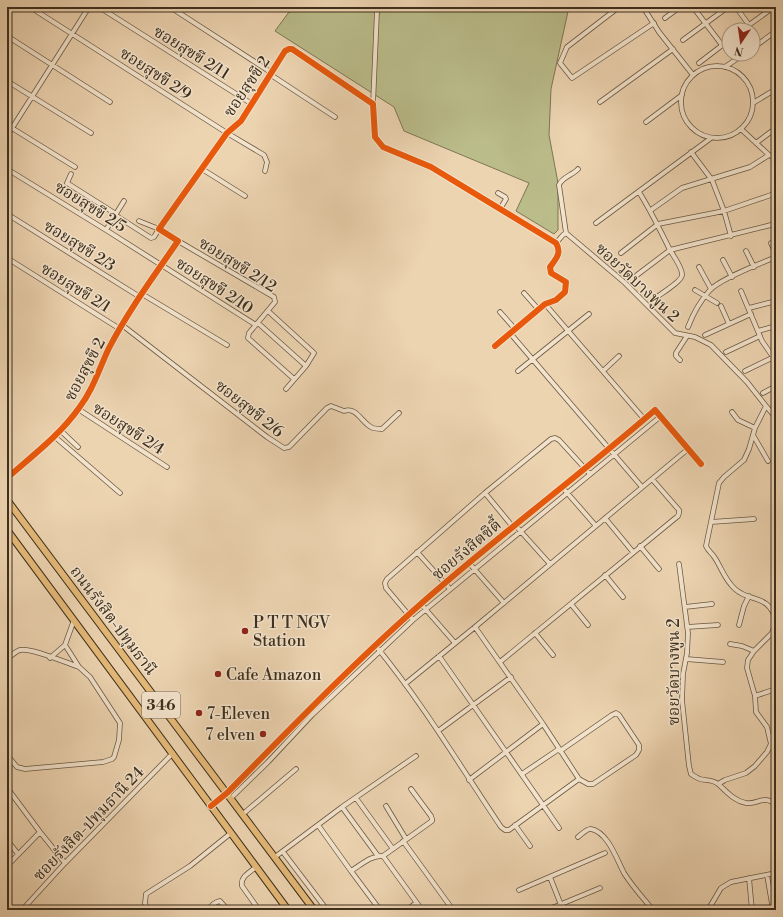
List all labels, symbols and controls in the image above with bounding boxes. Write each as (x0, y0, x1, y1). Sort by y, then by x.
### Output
street label: ซอยสุขขี 2/11 (149, 22, 233, 85)
north arrow (721, 22, 761, 62)
street label: ซอยสุขขี 2/9 (115, 43, 195, 105)
text: N (733, 43, 745, 59)
street label: ซอยสุขขี 2 (219, 52, 275, 121)
street label: ซอยสุขขี 2/5 (50, 177, 130, 238)
street label: ซอยสุขขี 2/3 (39, 216, 119, 277)
street label: ซอยสุขขี 2/12 (194, 233, 280, 298)
street label: ซอยวัดบางพูน 2 (591, 239, 683, 327)
street label: ซอยสุขขี 2/10 (171, 253, 257, 319)
street label: ซอยสุขขี 2/1 (36, 258, 114, 318)
street label: ซอยสุขขี 2 (60, 334, 111, 405)
street label: ซอยสุขขี 2/6 (210, 376, 288, 443)
street label: ซอยสุขขี 2/4 (88, 398, 168, 460)
street label: ซอยรังสิตซิตี้ (427, 513, 506, 585)
street label: ถนนรังสิต-ปทุมธานี (65, 562, 161, 680)
place label: P T T NGV Station (253, 613, 331, 651)
street label: ซอยวัดบางพูน 2 (664, 618, 684, 726)
marker: P T T NGV Station (240, 626, 250, 636)
place label: Cafe Amazon (226, 665, 322, 685)
marker: Cafe Amazon (213, 669, 223, 679)
road number: 346 (142, 692, 180, 718)
place label: 7-Eleven (207, 704, 270, 724)
marker: 7-Eleven (194, 708, 204, 718)
place label: 7 elven (205, 725, 255, 745)
marker: 7 elven (258, 729, 268, 739)
street label: ซอยรังสิต-ปทุมธานี 24 (29, 762, 150, 886)

